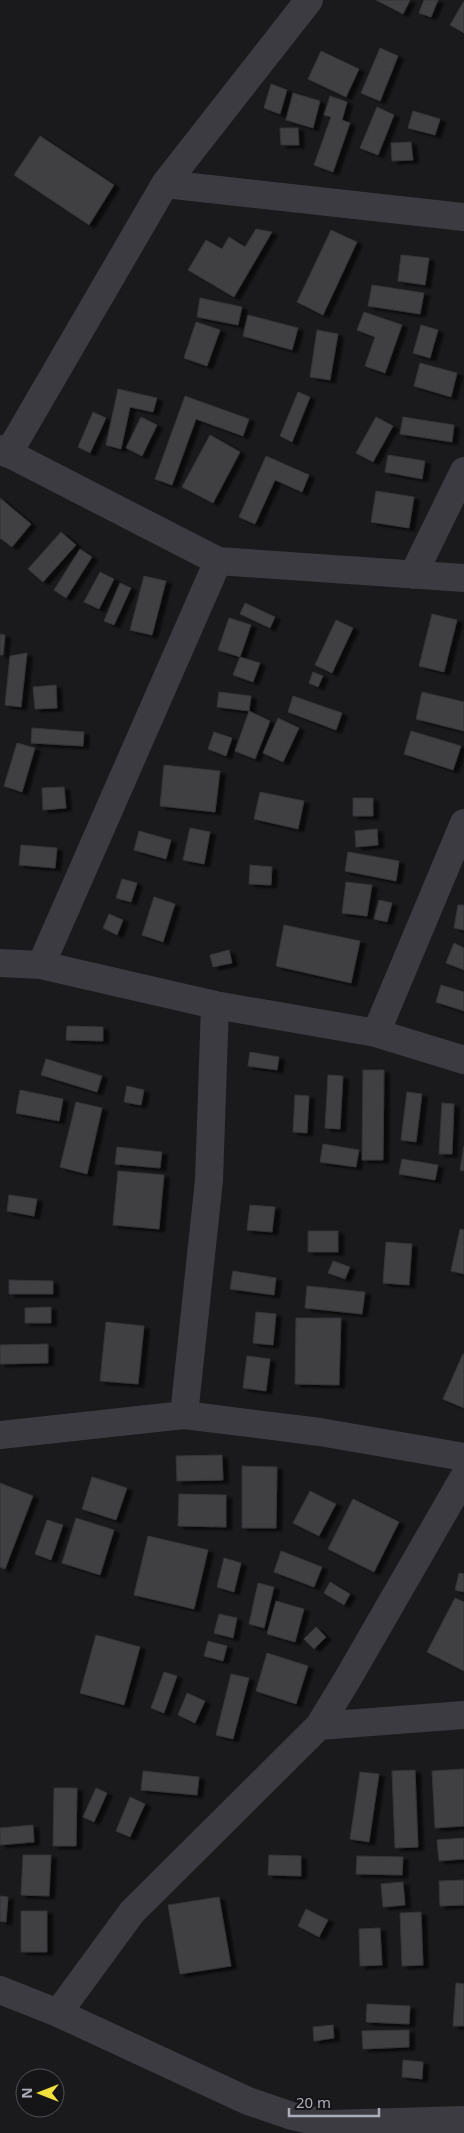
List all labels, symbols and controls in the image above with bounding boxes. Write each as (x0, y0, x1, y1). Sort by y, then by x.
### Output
north arrow (15, 2068, 65, 2118)
scale bar (289, 2086, 379, 2118)
text: N (17, 2087, 36, 2099)
text: 20 m (296, 2092, 331, 2112)

